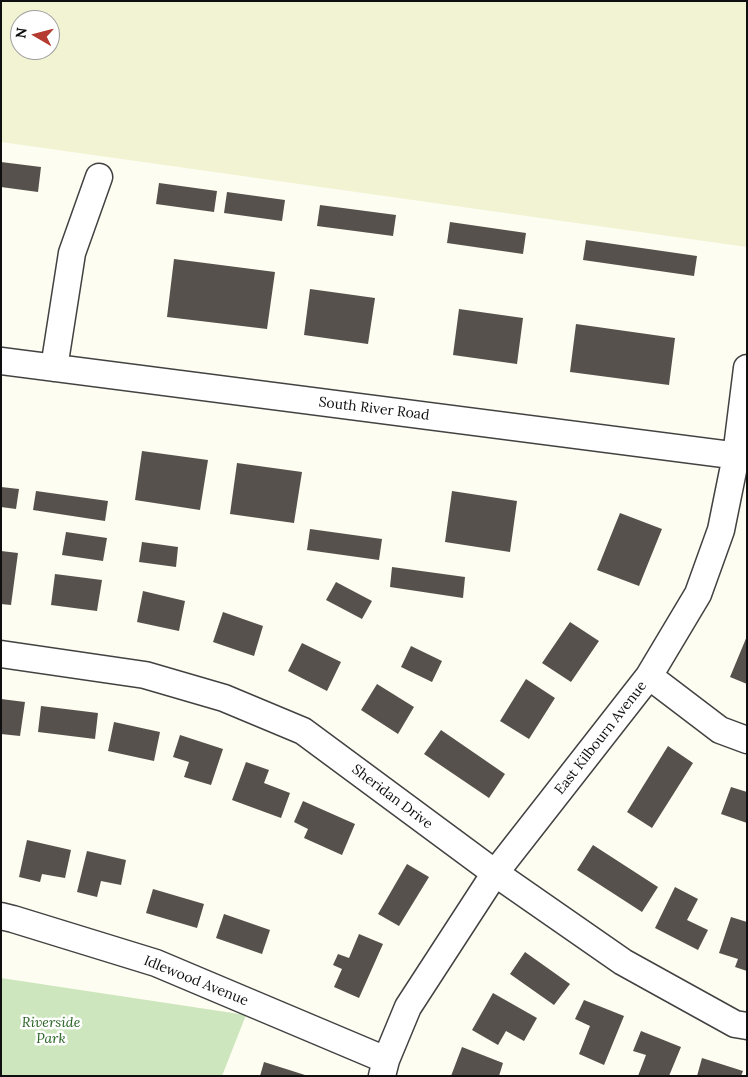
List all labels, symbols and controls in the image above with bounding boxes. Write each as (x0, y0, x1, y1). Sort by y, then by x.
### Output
north arrow (10, 10, 60, 60)
text: N (11, 26, 31, 40)
street label: South River Road (318, 394, 430, 424)
street label: East Kilbourn Avenue (552, 678, 650, 798)
street label: Sheridan Drive (348, 761, 436, 833)
street label: Idlewood Avenue (141, 952, 251, 1010)
park label: Riverside Park (22, 1015, 80, 1048)

